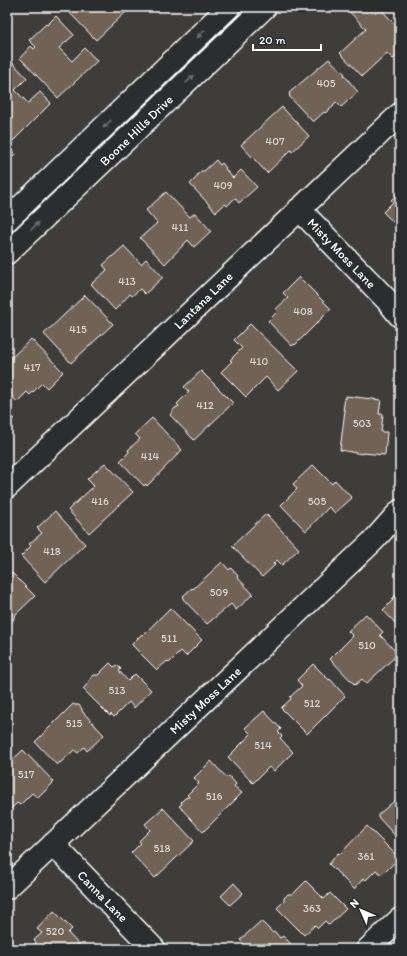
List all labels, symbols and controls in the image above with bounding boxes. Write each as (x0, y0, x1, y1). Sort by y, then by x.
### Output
scale bar (253, 26, 321, 52)
one-way arrow (196, 29, 205, 38)
text: 20 m (259, 33, 286, 47)
one-way arrow (185, 74, 195, 83)
house number: 405 (316, 77, 336, 90)
street label: Boone Hills Drive (97, 92, 176, 169)
one-way arrow (102, 119, 112, 129)
house number: 407 (266, 135, 285, 148)
house number: 409 (213, 179, 233, 192)
street label: Misty Moss Lane (304, 215, 379, 292)
one-way arrow (30, 221, 40, 231)
house number: 411 (172, 221, 188, 234)
street label: Lantana Lane (171, 269, 236, 332)
house number: 413 (118, 275, 136, 288)
house number: 408 (293, 305, 313, 318)
house number: 415 (69, 323, 87, 336)
house number: 410 (250, 355, 268, 368)
house number: 417 (23, 361, 41, 374)
house number: 412 (196, 399, 214, 412)
house number: 503 (353, 417, 371, 430)
house number: 414 (141, 450, 160, 463)
house number: 416 (91, 495, 109, 508)
house number: 505 (308, 495, 326, 508)
house number: 418 (43, 545, 61, 558)
house number: 509 (210, 586, 228, 599)
house number: 511 (161, 632, 177, 645)
house number: 510 (358, 639, 376, 652)
street label: Misty Moss Lane (167, 664, 244, 737)
house number: 513 (109, 684, 125, 697)
house number: 512 (304, 697, 321, 710)
house number: 515 (66, 717, 83, 730)
house number: 514 (254, 739, 272, 752)
house number: 517 (18, 768, 35, 781)
house number: 516 (206, 790, 223, 803)
house number: 518 (154, 842, 170, 855)
house number: 361 (358, 850, 374, 863)
street label: Canna Lane (74, 868, 131, 925)
north arrow (341, 890, 381, 930)
text: N (347, 896, 362, 911)
house number: 363 (303, 902, 321, 915)
house number: 520 (46, 925, 64, 938)

